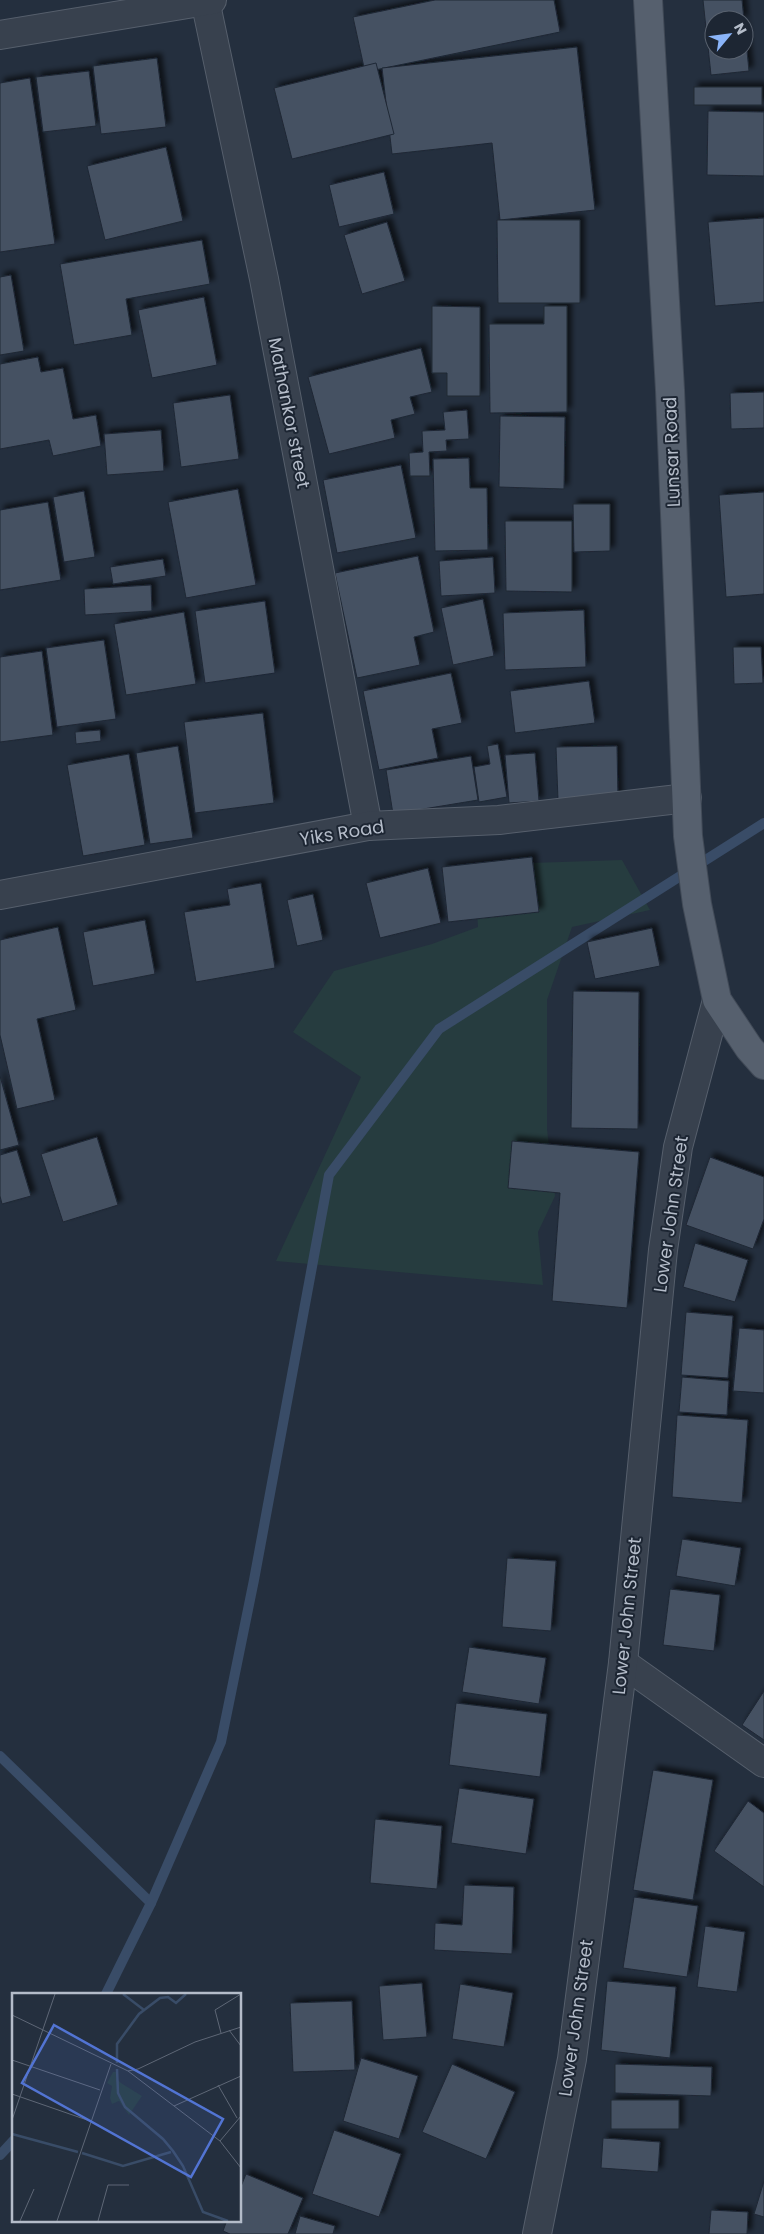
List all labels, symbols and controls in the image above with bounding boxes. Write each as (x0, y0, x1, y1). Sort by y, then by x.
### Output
north arrow (704, 10, 754, 60)
text: N (729, 19, 752, 38)
street label: Mathankor street (263, 335, 316, 491)
street label: Lunsar Road (657, 396, 686, 508)
street label: Yiks Road (298, 813, 386, 852)
street label: Lower John Street (647, 1134, 694, 1294)
street label: Lower John Street (606, 1536, 647, 1696)
street label: Lower John Street (552, 1938, 599, 2098)
inset map (12, 1993, 241, 2222)

